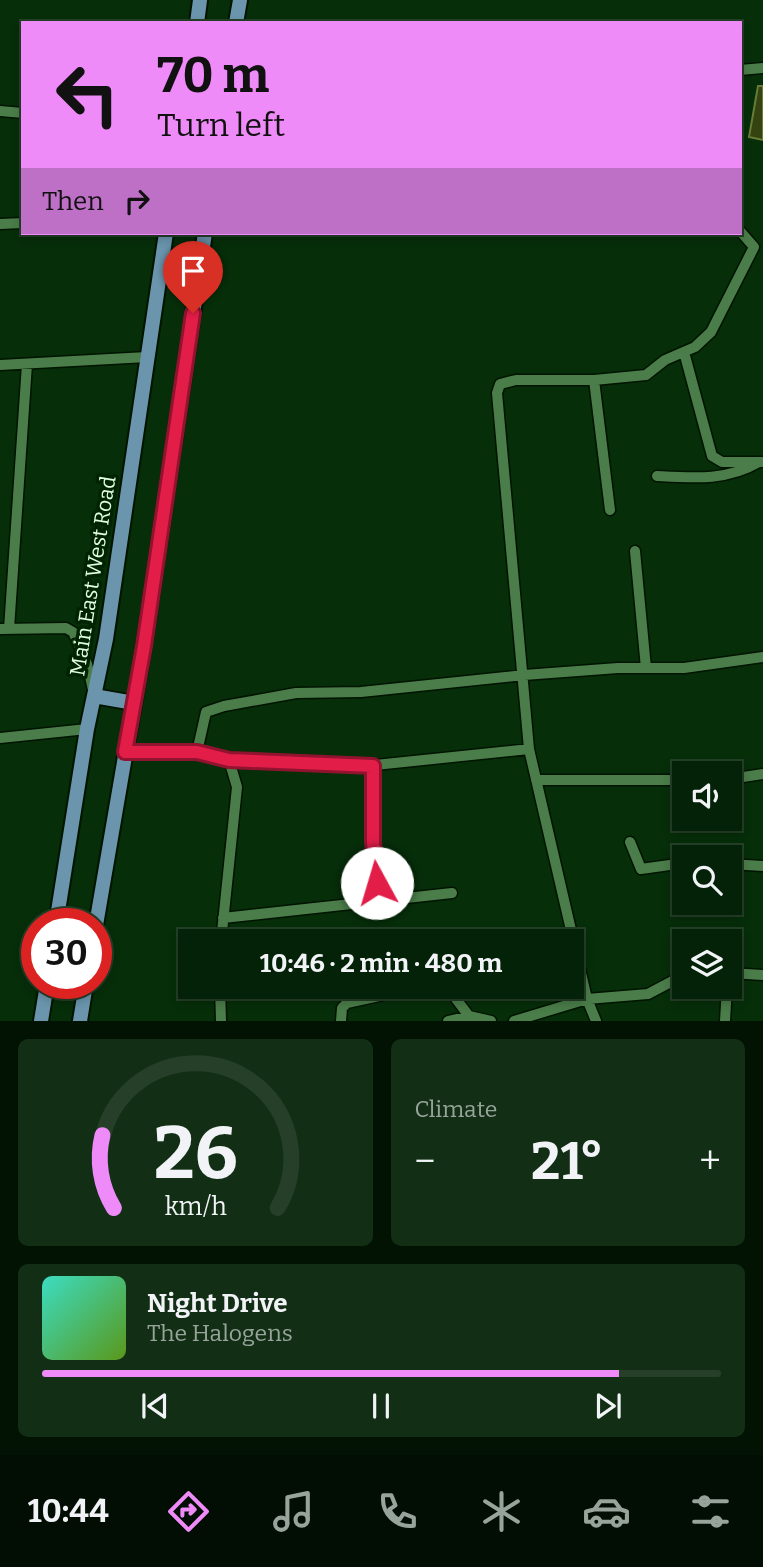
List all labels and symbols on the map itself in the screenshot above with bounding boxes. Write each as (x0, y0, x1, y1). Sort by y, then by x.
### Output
pin (163, 241, 223, 313)
street label: Main East West Road (64, 474, 122, 678)
position arrow (340, 846, 414, 920)
speed limit sign: 30 (21, 908, 112, 999)

